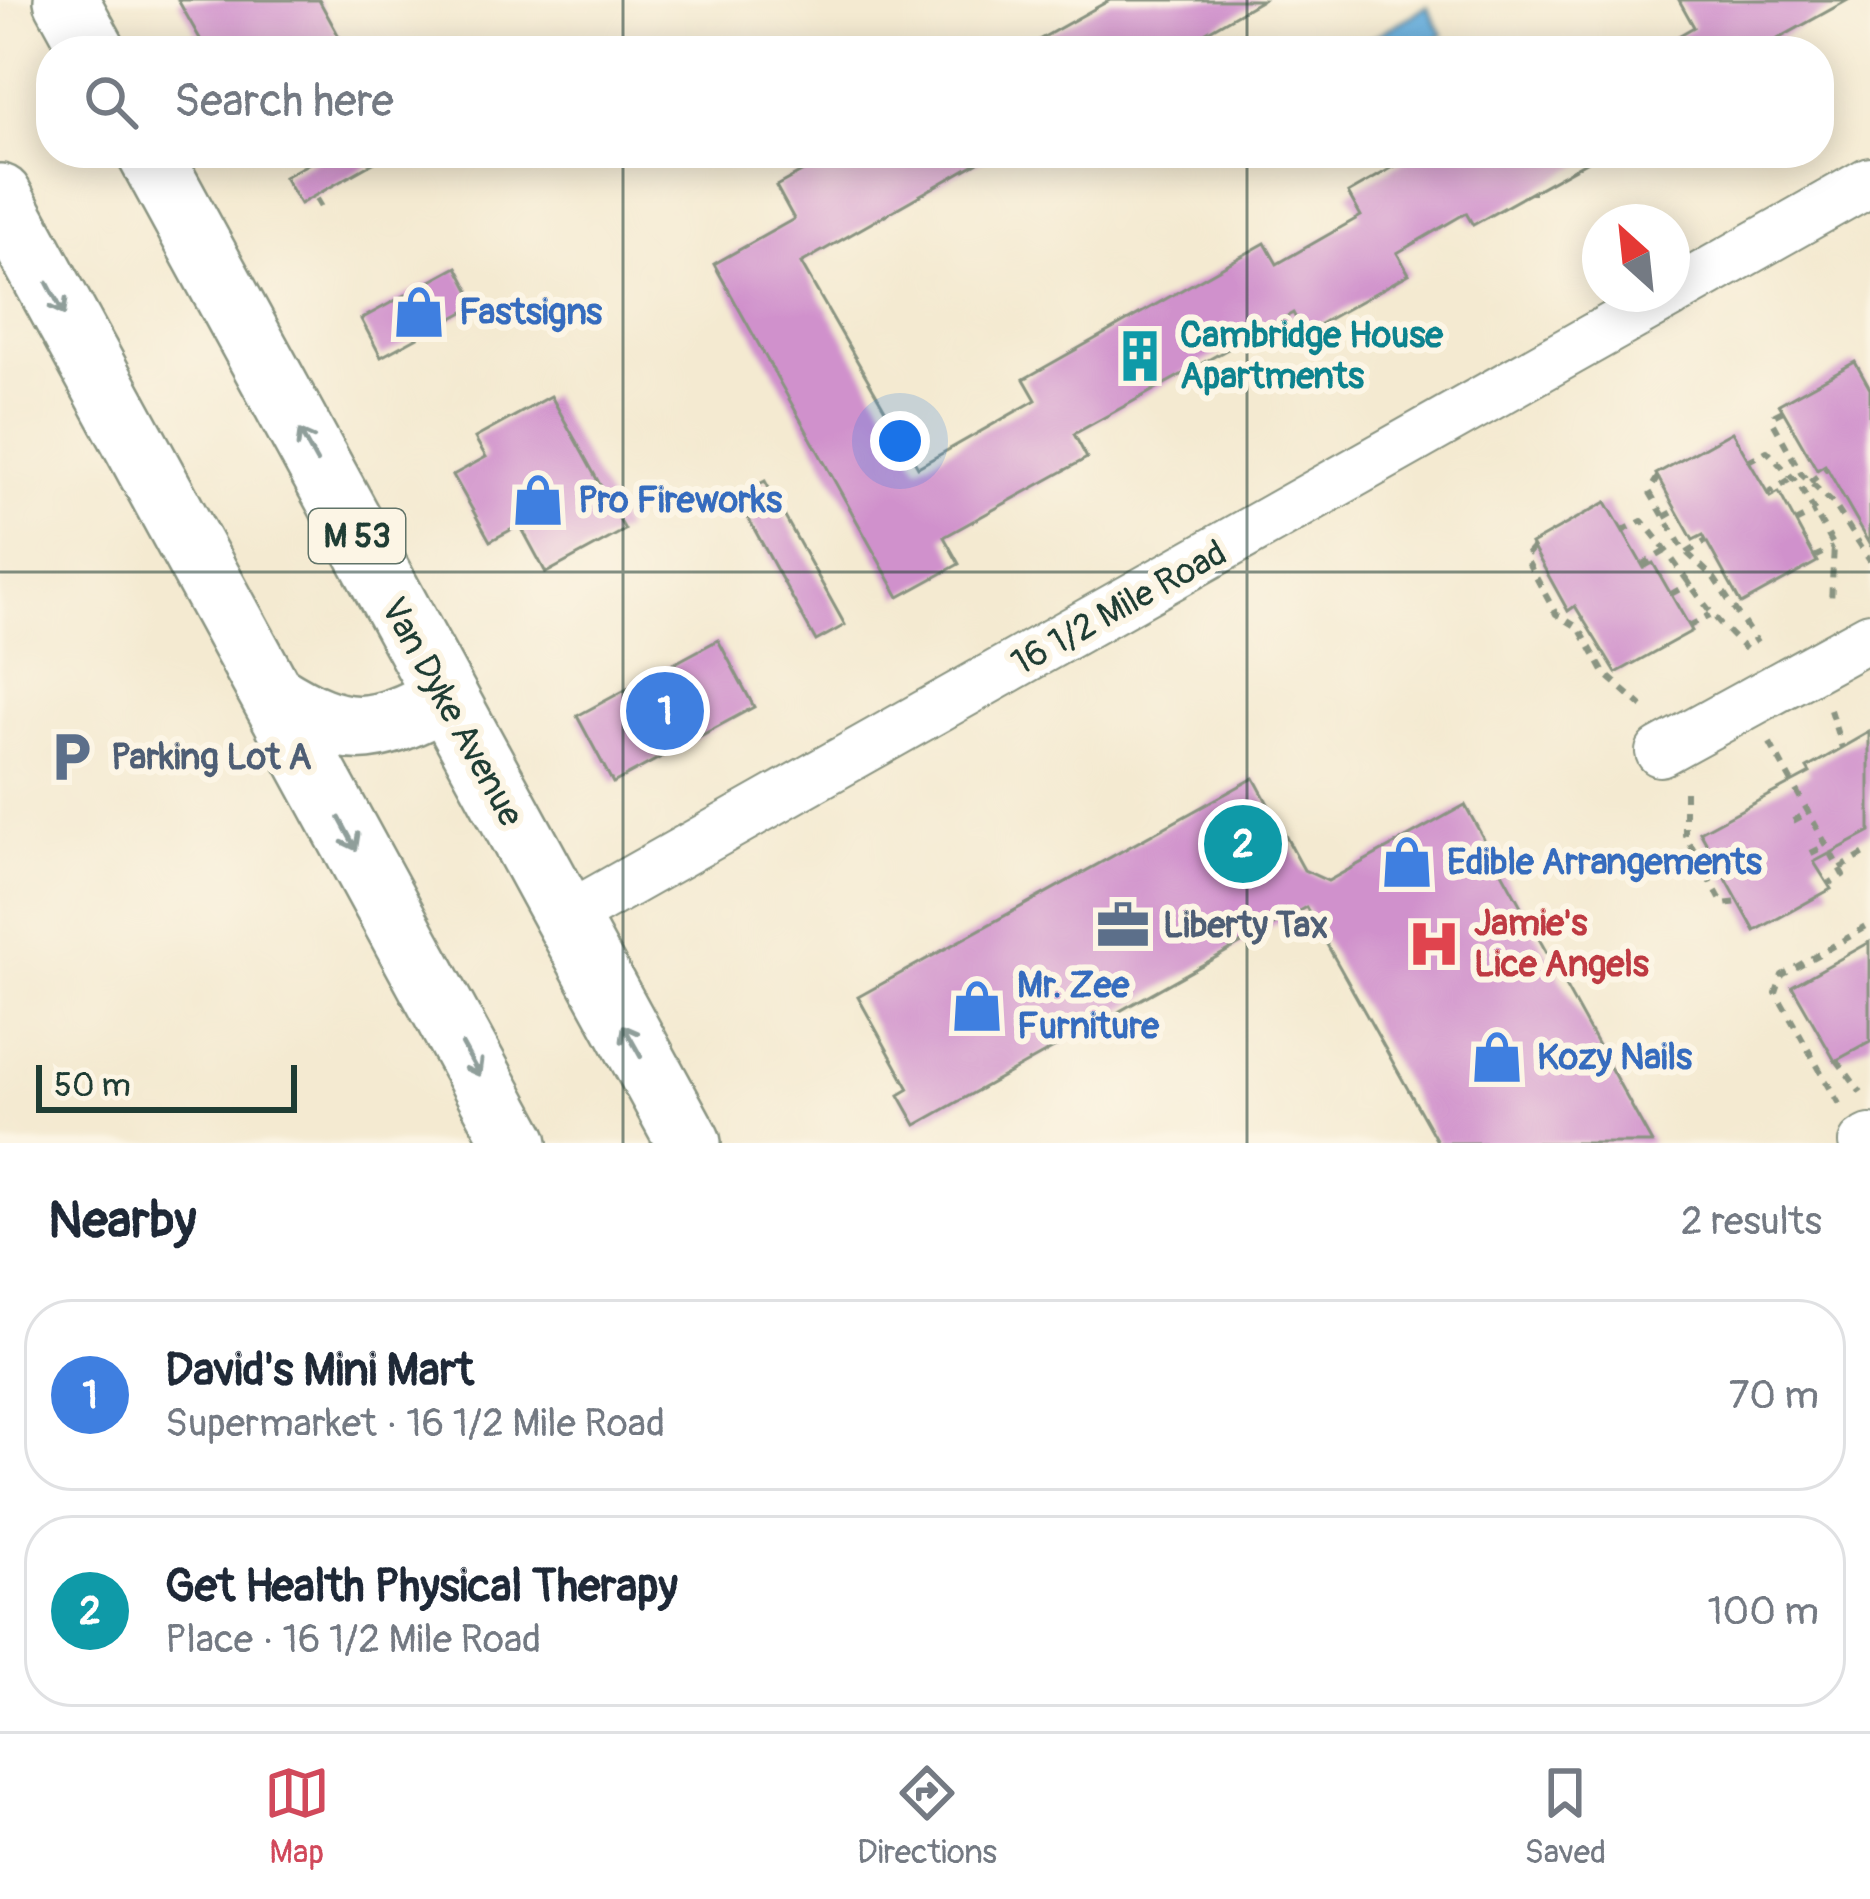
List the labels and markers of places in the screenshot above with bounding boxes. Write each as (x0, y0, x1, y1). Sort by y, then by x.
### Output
shop icon: Fastsigns (390, 283, 448, 341)
place label: Fastsigns (459, 290, 603, 335)
place label: Cambridge House Apartments (1180, 313, 1444, 399)
building icon: Cambridge House Apartments (1111, 327, 1169, 385)
shop icon: Pro Fireworks (509, 471, 567, 529)
place label: Pro Fireworks (578, 478, 783, 523)
pin: 1 (626, 666, 704, 756)
parking icon: Parking Lot A (42, 728, 100, 786)
place label: Parking Lot A (111, 735, 312, 780)
pin: 2 (1204, 799, 1282, 889)
shop icon: Edible Arrangements (1378, 833, 1436, 891)
place label: Edible Arrangements (1447, 840, 1763, 885)
office icon: Liberty Tax (1094, 896, 1152, 954)
place label: Jamie's Lice Angels (1474, 901, 1650, 987)
place label: Liberty Tax (1163, 903, 1328, 948)
hospital icon: Jamie's Lice Angels (1405, 915, 1463, 973)
place label: Mr. Zee Furniture (1017, 963, 1160, 1049)
shop icon: Mr. Zee Furniture (948, 977, 1006, 1035)
shop icon: Kozy Nails (1468, 1028, 1526, 1086)
place label: Kozy Nails (1537, 1035, 1693, 1080)

